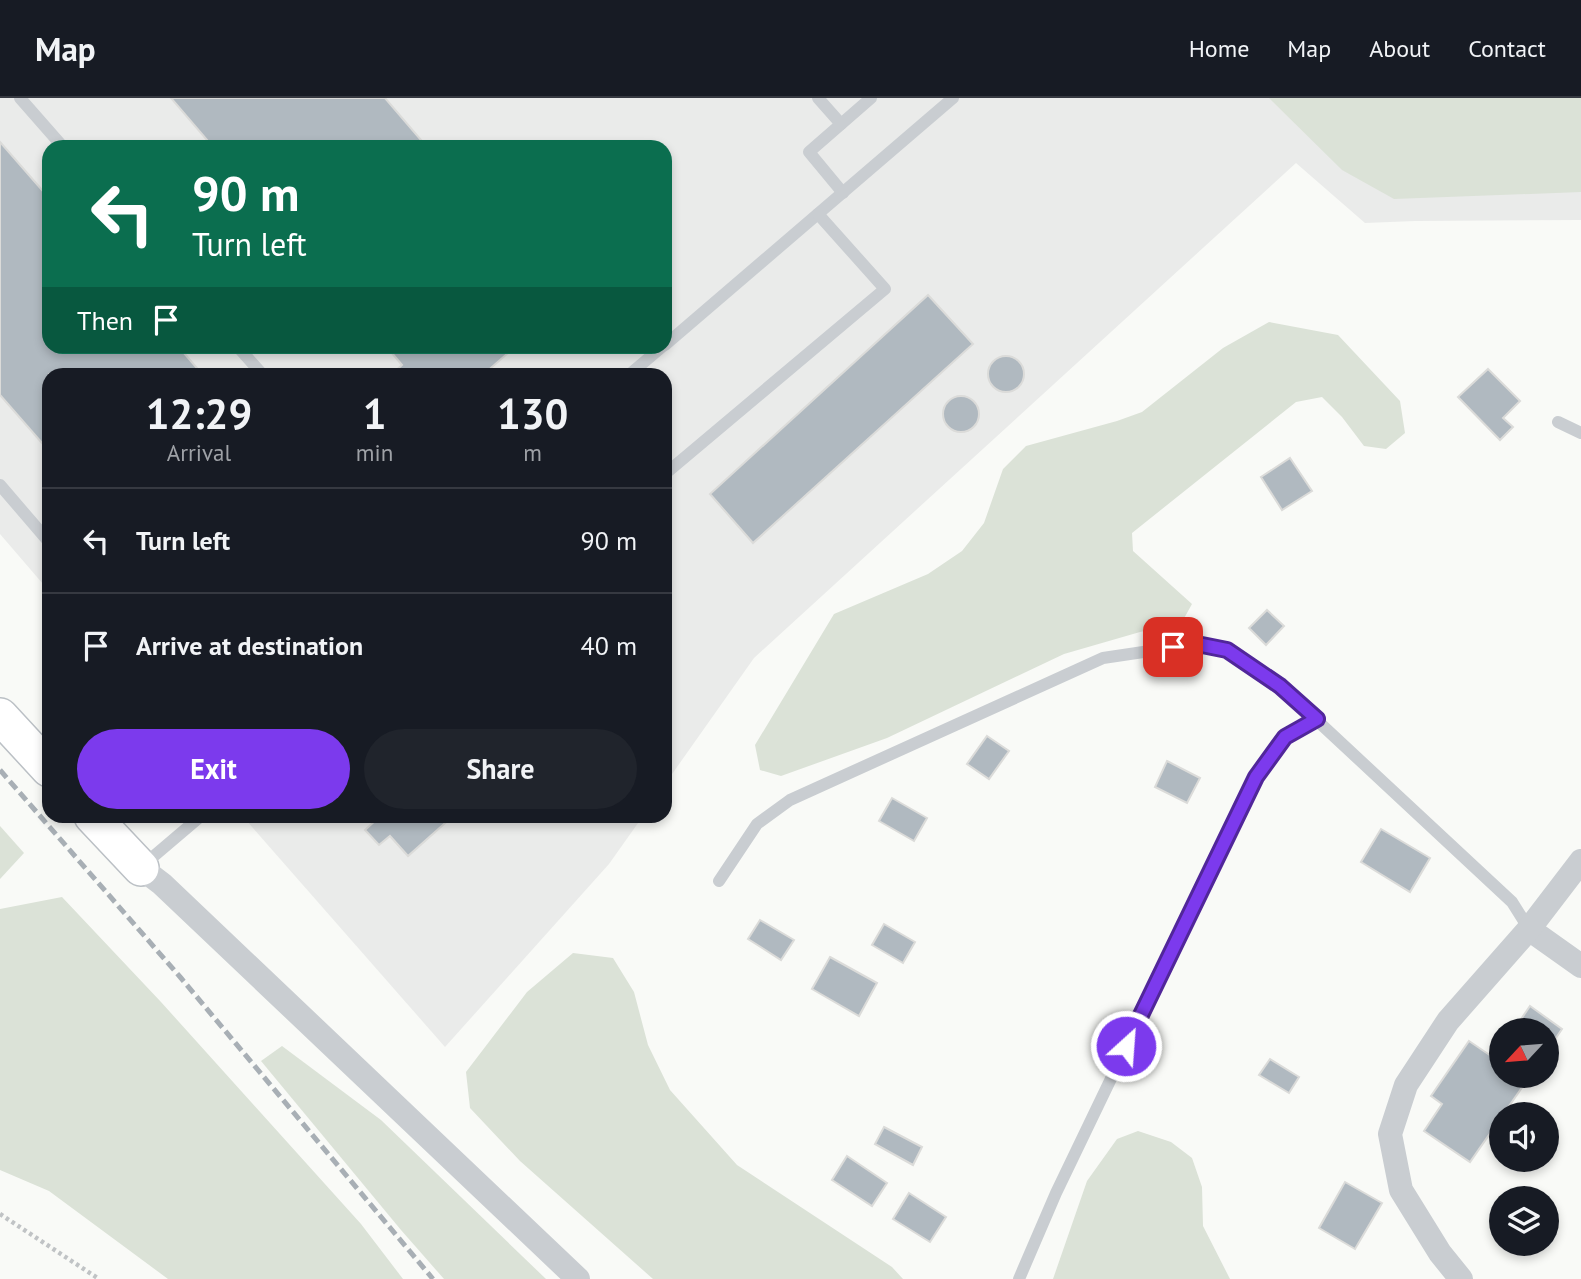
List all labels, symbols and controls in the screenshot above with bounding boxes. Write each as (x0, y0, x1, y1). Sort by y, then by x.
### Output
text: Map (35, 27, 96, 70)
text: Home (1189, 33, 1249, 64)
text: Map (1287, 33, 1331, 64)
text: About (1369, 33, 1430, 64)
text: Contact (1468, 33, 1546, 64)
text: 90 m (192, 161, 299, 225)
icon: left (77, 168, 168, 259)
text: Turn left (192, 223, 307, 265)
icon: arrive (147, 301, 185, 339)
text: Then (77, 304, 133, 337)
text: 12:29 (146, 386, 252, 441)
text: 1 (363, 386, 386, 441)
text: 130 (497, 386, 568, 441)
text: Arrival (167, 438, 231, 467)
text: min (356, 438, 393, 467)
text: m (523, 438, 542, 467)
icon: left (77, 522, 115, 560)
text: Turn left (136, 524, 230, 557)
text: 90 m (581, 524, 637, 557)
pin (1143, 617, 1203, 677)
icon: arrive (77, 627, 115, 665)
icon: arrive (1154, 628, 1192, 666)
text: Arrive at destination (136, 629, 363, 662)
text: 40 m (581, 629, 637, 662)
button: Exit (77, 729, 350, 809)
button: Share (364, 729, 637, 809)
position arrow (1089, 1009, 1163, 1083)
north arrow (1489, 1018, 1559, 1088)
map controls (1489, 1018, 1559, 1256)
button: sound (1489, 1102, 1559, 1172)
button: layers (1489, 1186, 1559, 1256)

